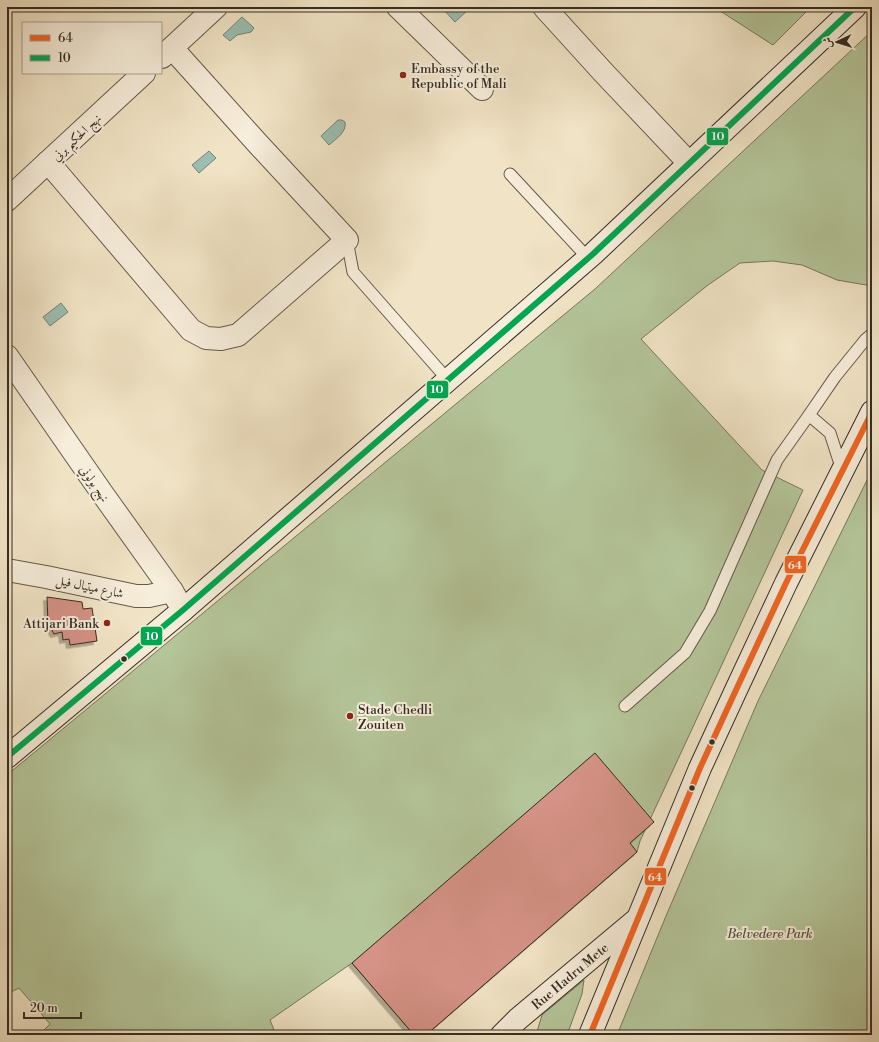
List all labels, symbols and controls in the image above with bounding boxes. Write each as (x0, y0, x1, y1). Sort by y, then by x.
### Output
legend (22, 22, 162, 74)
north arrow (817, 22, 857, 62)
text: 64 (58, 31, 73, 46)
text: ش (821, 37, 835, 49)
text: 10 (58, 51, 71, 66)
place label: Embassy of the Republic of Mali (411, 61, 507, 92)
marker: Embassy of the Republic of Mali (398, 70, 408, 80)
street label: نهج الحكيم برني (48, 111, 108, 168)
line badge: 10 (706, 127, 729, 146)
text: 10 (712, 130, 724, 144)
line badge: 10 (426, 380, 449, 399)
text: 10 (431, 383, 443, 397)
street label: نهج بولوني (73, 462, 113, 507)
line badge: 64 (784, 555, 807, 574)
text: 64 (788, 559, 802, 573)
street label: شارع ميتيال فيل (54, 572, 125, 605)
place label: Attijari Bank (22, 616, 100, 632)
marker: Attijari Bank (102, 618, 112, 628)
line badge: 10 (140, 626, 163, 646)
text: 10 (146, 630, 158, 644)
unlabelled marker (119, 654, 129, 664)
place label: Stade Chedli Zouiten (358, 702, 432, 733)
marker: Stade Chedli Zouiten (345, 711, 355, 721)
unlabelled marker (707, 737, 717, 747)
unlabelled marker (687, 783, 697, 793)
line badge: 64 (644, 867, 667, 886)
text: 64 (648, 871, 662, 885)
park label: Belvedere Park (726, 926, 813, 942)
street label: Rue Hadru Mete (529, 940, 612, 1013)
scale bar (24, 994, 81, 1020)
text: 20 m (30, 1001, 58, 1016)

